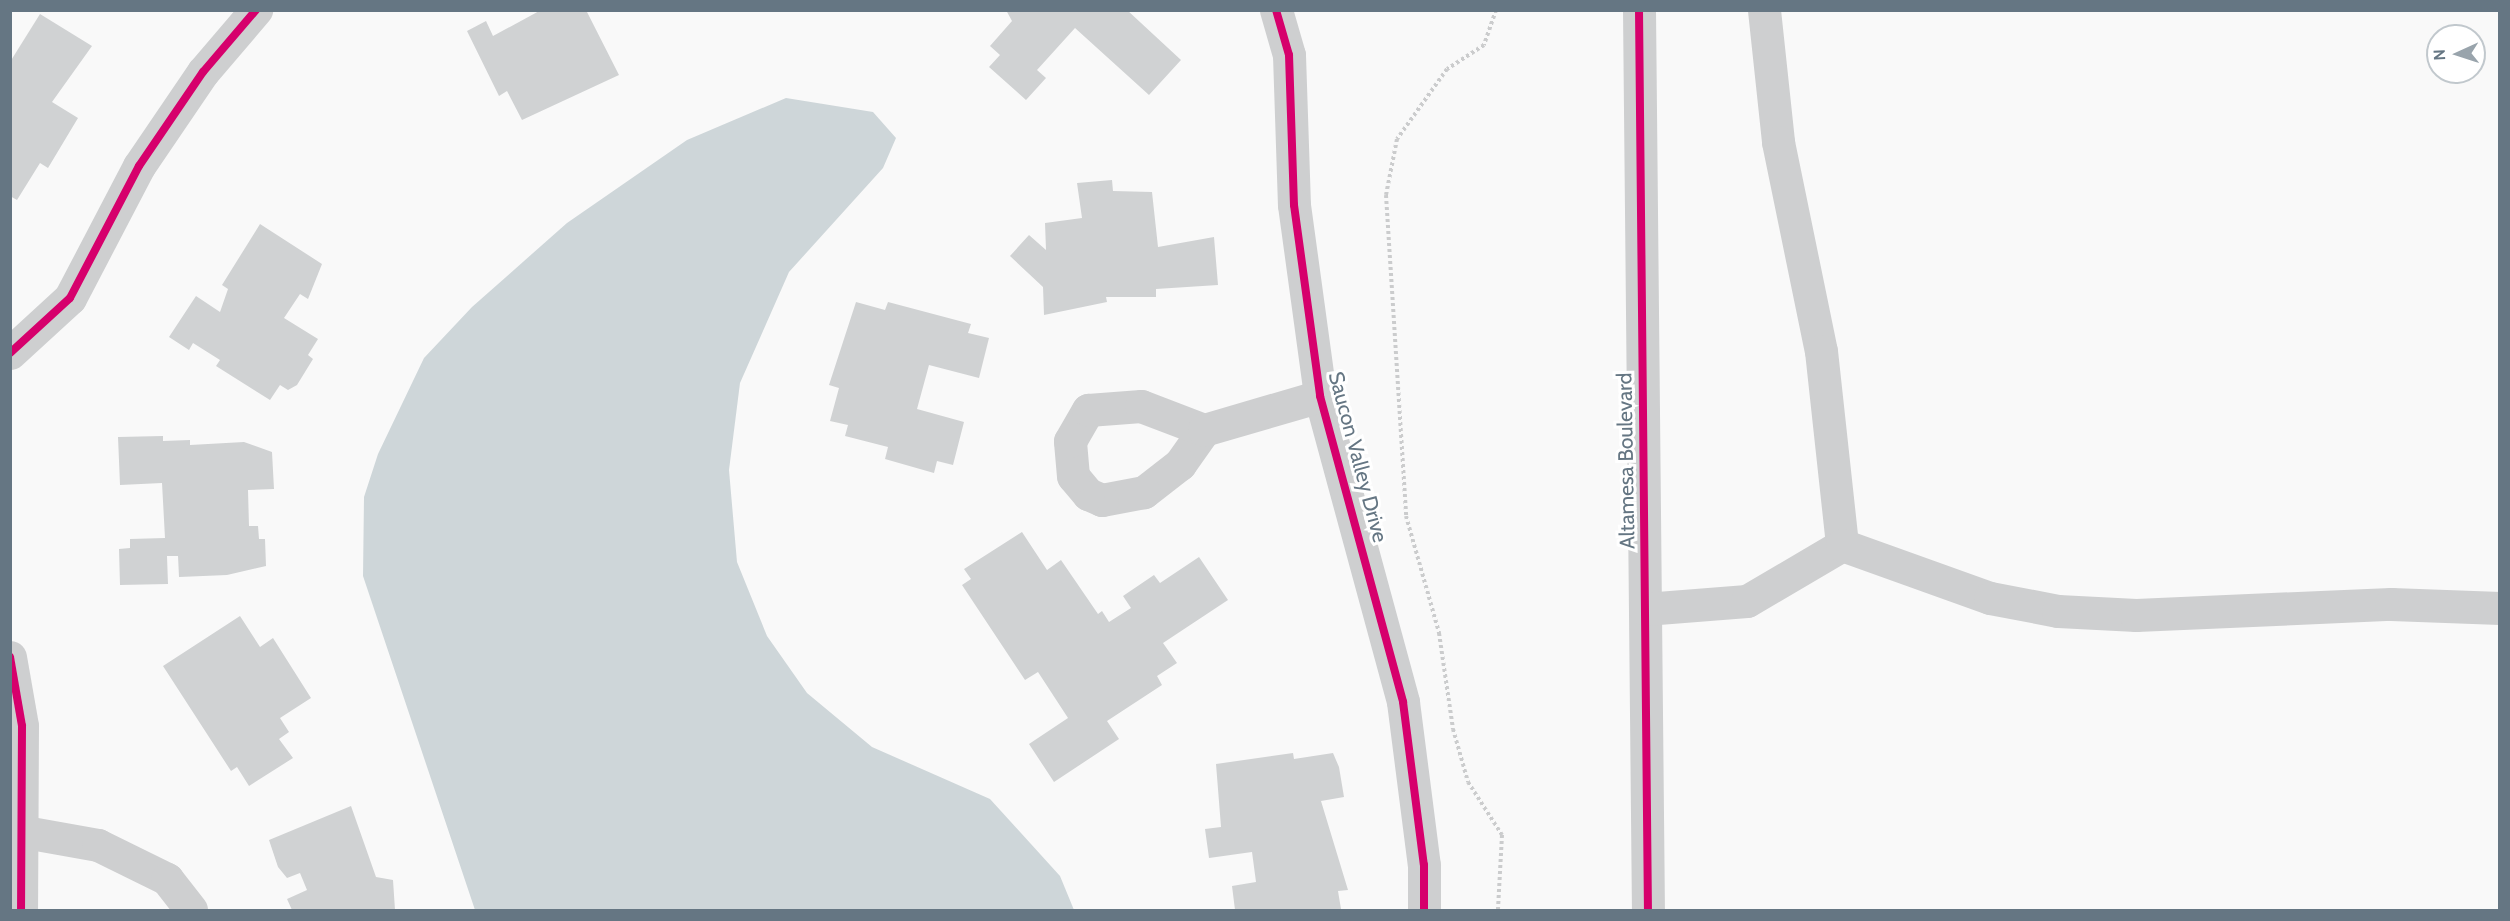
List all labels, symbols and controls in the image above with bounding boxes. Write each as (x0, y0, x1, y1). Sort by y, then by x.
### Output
north arrow (2426, 24, 2486, 84)
text: N (2430, 49, 2449, 61)
street label: Saucon Valley Drive (1323, 369, 1393, 545)
street label: Altamesa Boulevard (1612, 373, 1640, 549)

